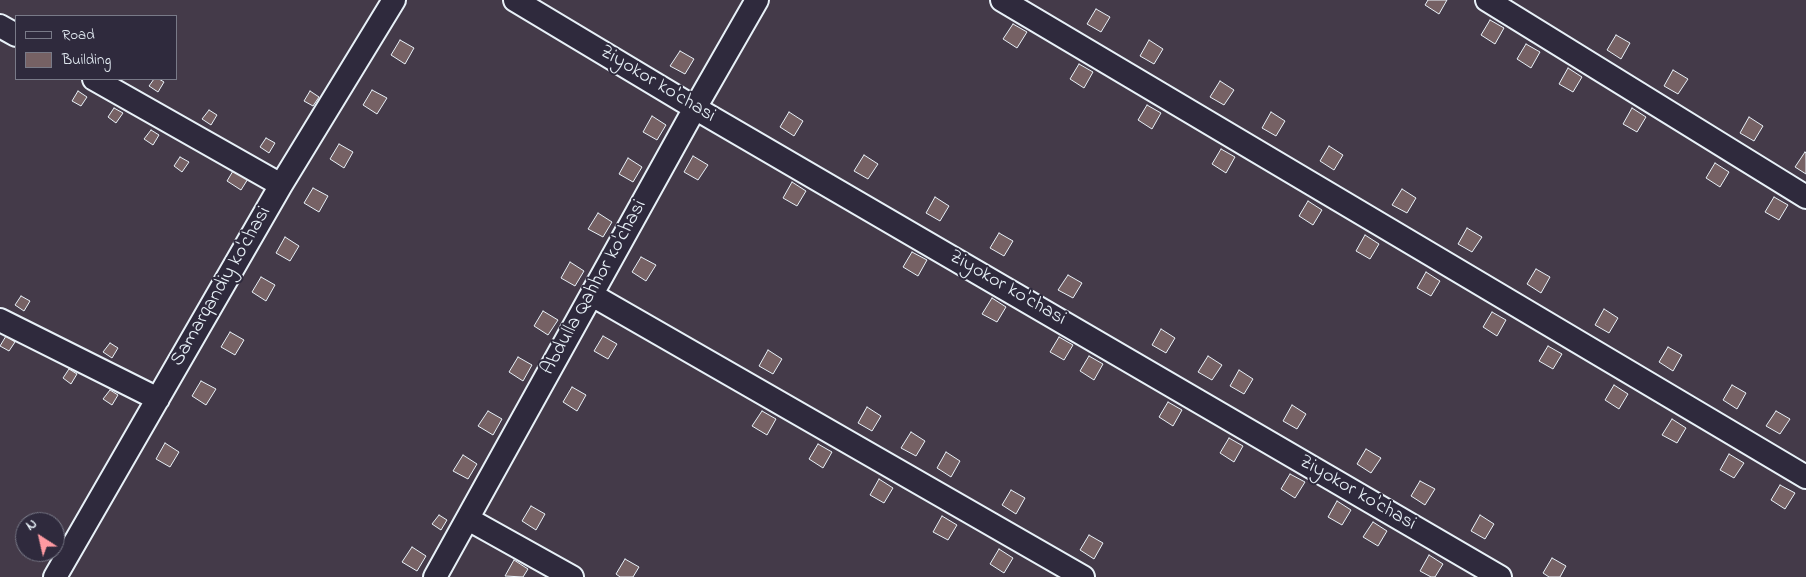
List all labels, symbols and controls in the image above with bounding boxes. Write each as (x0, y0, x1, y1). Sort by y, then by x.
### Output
legend (15, 15, 178, 80)
text: Road (62, 24, 95, 46)
street label: Ziyokor ko'chasi (595, 41, 719, 129)
text: Building (62, 49, 111, 71)
street label: Abdulla Qahhor ko'chasi (537, 196, 653, 380)
street label: Samarqandiy ko'chasi (167, 203, 277, 371)
street label: Ziyokor ko'chasi (944, 246, 1070, 332)
street label: Ziyokor ko'chasi (1294, 451, 1420, 537)
north arrow (15, 512, 65, 562)
text: N (22, 514, 42, 536)

